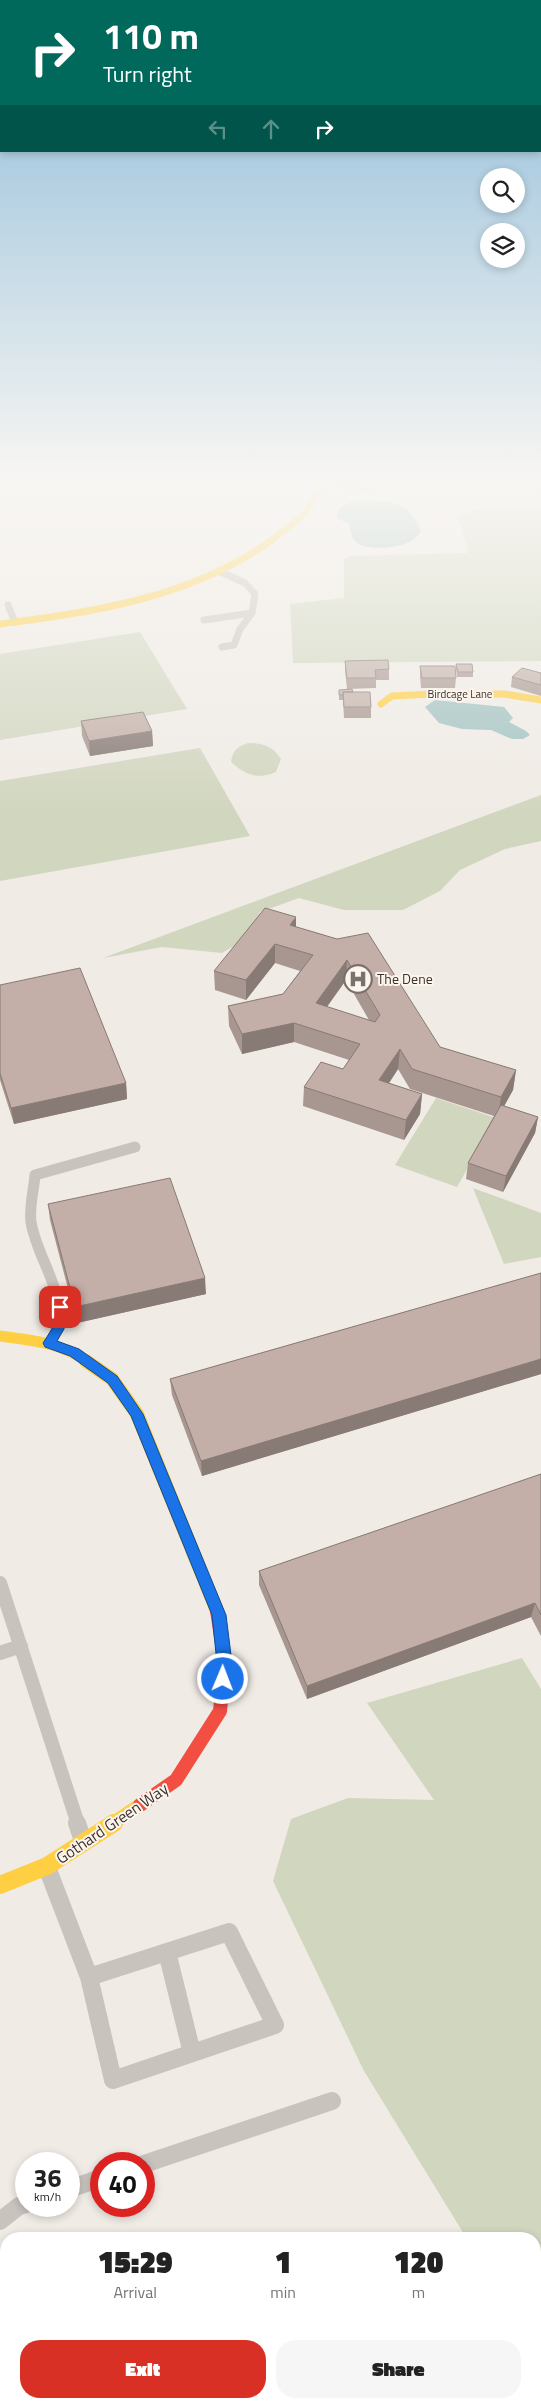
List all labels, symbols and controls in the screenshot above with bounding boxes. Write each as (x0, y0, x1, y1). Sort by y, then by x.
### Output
text: 110 m (103, 9, 199, 63)
icon: right (20, 20, 85, 85)
text: Turn right (103, 57, 192, 91)
icon: left (204, 115, 232, 143)
icon: ahead (257, 115, 285, 143)
icon: right (310, 115, 338, 143)
map controls (480, 168, 525, 268)
button: search (480, 168, 525, 213)
button: layers (480, 223, 525, 268)
street label: Birdcage Lane (428, 686, 493, 702)
hospital icon: The Dene (343, 964, 373, 994)
place label: The Dene (377, 968, 433, 989)
pin (39, 1286, 81, 1328)
icon: arrive (46, 1293, 74, 1321)
position arrow (196, 1652, 248, 1704)
street label: Gothard Green Way (51, 1776, 173, 1870)
speed limit sign: 40 (90, 2152, 155, 2217)
text: 36 (33, 2159, 62, 2197)
text: km/h (34, 2187, 61, 2206)
text: 15:29 (98, 2239, 172, 2285)
text: 1 (275, 2239, 291, 2285)
text: 120 (394, 2239, 443, 2285)
text: Arrival (113, 2280, 157, 2304)
text: min (270, 2280, 296, 2304)
text: m (412, 2280, 425, 2304)
button: Exit (20, 2340, 266, 2398)
button: Share (276, 2340, 521, 2398)

